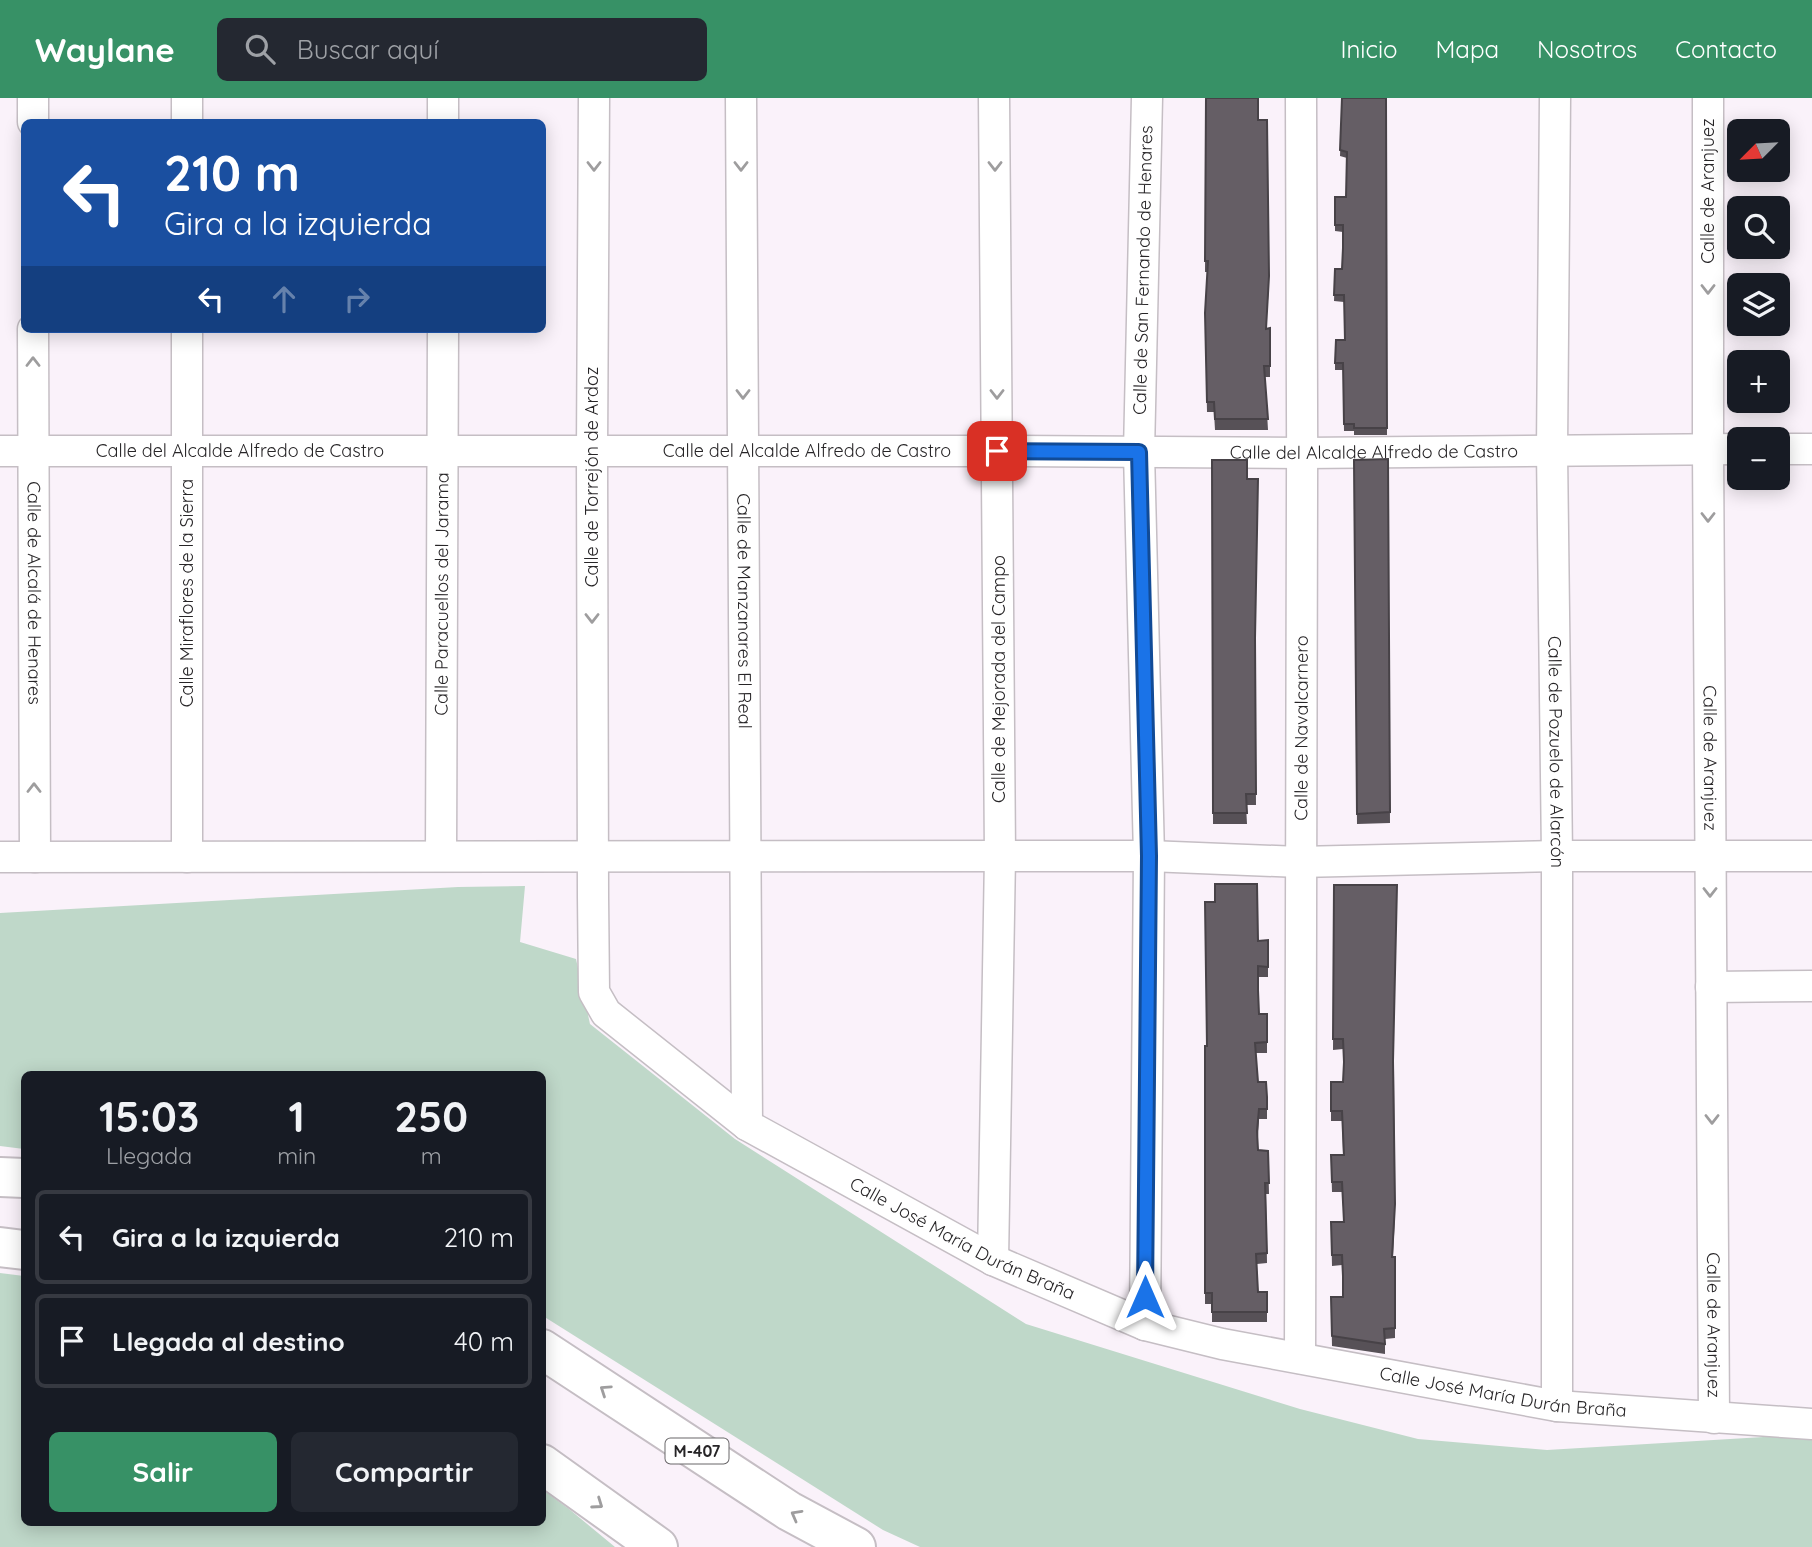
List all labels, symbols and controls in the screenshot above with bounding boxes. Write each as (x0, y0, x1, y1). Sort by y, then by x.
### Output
search box (217, 18, 707, 81)
text: Waylane (35, 29, 175, 70)
icon: search (241, 30, 279, 68)
text: Buscar aquí (297, 33, 439, 66)
text: Inicio (1340, 34, 1398, 64)
text: Mapa (1436, 34, 1499, 64)
text: Nosotros (1537, 34, 1637, 64)
text: Contacto (1675, 34, 1777, 64)
street label: Calle de Aranjuez (1696, 118, 1719, 264)
north arrow (1727, 119, 1790, 182)
map controls (1727, 119, 1790, 490)
street label: Calle de San Fernando de Henares (1128, 125, 1157, 415)
text: 210 m (164, 142, 300, 203)
icon: left (49, 147, 140, 238)
one-way arrow (586, 161, 602, 172)
one-way arrow (734, 161, 749, 172)
one-way arrow (987, 161, 1003, 172)
button: search (1727, 196, 1790, 259)
text: Gira a la izquierda (164, 203, 432, 243)
button: layers (1727, 273, 1790, 336)
icon: left (192, 280, 230, 318)
icon: ahead (265, 280, 303, 318)
icon: right (338, 280, 376, 318)
one-way arrow (1700, 284, 1716, 294)
button: + (1727, 350, 1790, 413)
one-way arrow (25, 356, 41, 367)
street label: Calle de Torrejón de Ardoz (580, 367, 603, 587)
one-way arrow (735, 389, 751, 399)
one-way arrow (989, 389, 1005, 399)
pin (967, 421, 1027, 481)
button: − (1727, 427, 1790, 490)
icon: arrive (978, 432, 1016, 470)
street label: Calle del Alcalde Alfredo de Castro (96, 439, 384, 462)
street label: Calle del Alcalde Alfredo de Castro (663, 439, 951, 462)
street label: Calle del Alcalde Alfredo de Castro (1230, 439, 1518, 464)
street label: Calle Paracuellos del Jarama (430, 472, 453, 716)
street label: Calle Miraflores de la Sierra (175, 479, 198, 707)
street label: Calle de Alcalá de Henares (23, 481, 46, 705)
street label: Calle de Manzanares El Real (732, 493, 757, 729)
one-way arrow (1700, 512, 1716, 523)
street label: Calle de Mejorada del Campo (987, 555, 1010, 803)
one-way arrow (584, 613, 600, 624)
street label: Calle de Navalcarnero (1289, 635, 1313, 821)
street label: Calle de Pozuelo de Alarcón (1543, 636, 1569, 868)
street label: Calle de Aranjuez (1698, 685, 1722, 831)
one-way arrow (26, 783, 42, 793)
one-way arrow (1702, 887, 1718, 897)
text: 15:03 (99, 1090, 199, 1143)
text: 1 (289, 1090, 305, 1143)
text: 250 (394, 1090, 468, 1143)
one-way arrow (1704, 1114, 1720, 1125)
text: Llegada (106, 1141, 192, 1170)
text: min (277, 1141, 316, 1170)
text: m (421, 1141, 442, 1170)
street label: Calle José María Durán Braña (846, 1172, 1079, 1305)
icon: left (53, 1218, 91, 1256)
text: Gira a la izquierda (112, 1221, 340, 1254)
text: 210 m (444, 1221, 514, 1254)
street label: Calle de Aranjuez (1702, 1252, 1726, 1398)
position arrow (1108, 1260, 1182, 1334)
icon: arrive (53, 1322, 91, 1360)
text: Llegada al destino (112, 1325, 345, 1358)
text: 40 m (454, 1325, 514, 1358)
street label: Calle José María Durán Braña (1378, 1361, 1627, 1422)
one-way arrow (600, 1386, 613, 1399)
button: Salir (49, 1432, 277, 1512)
button: Compartir (291, 1432, 518, 1512)
road number: M-407 (666, 1438, 728, 1464)
one-way arrow (590, 1496, 603, 1508)
one-way arrow (790, 1510, 803, 1523)

